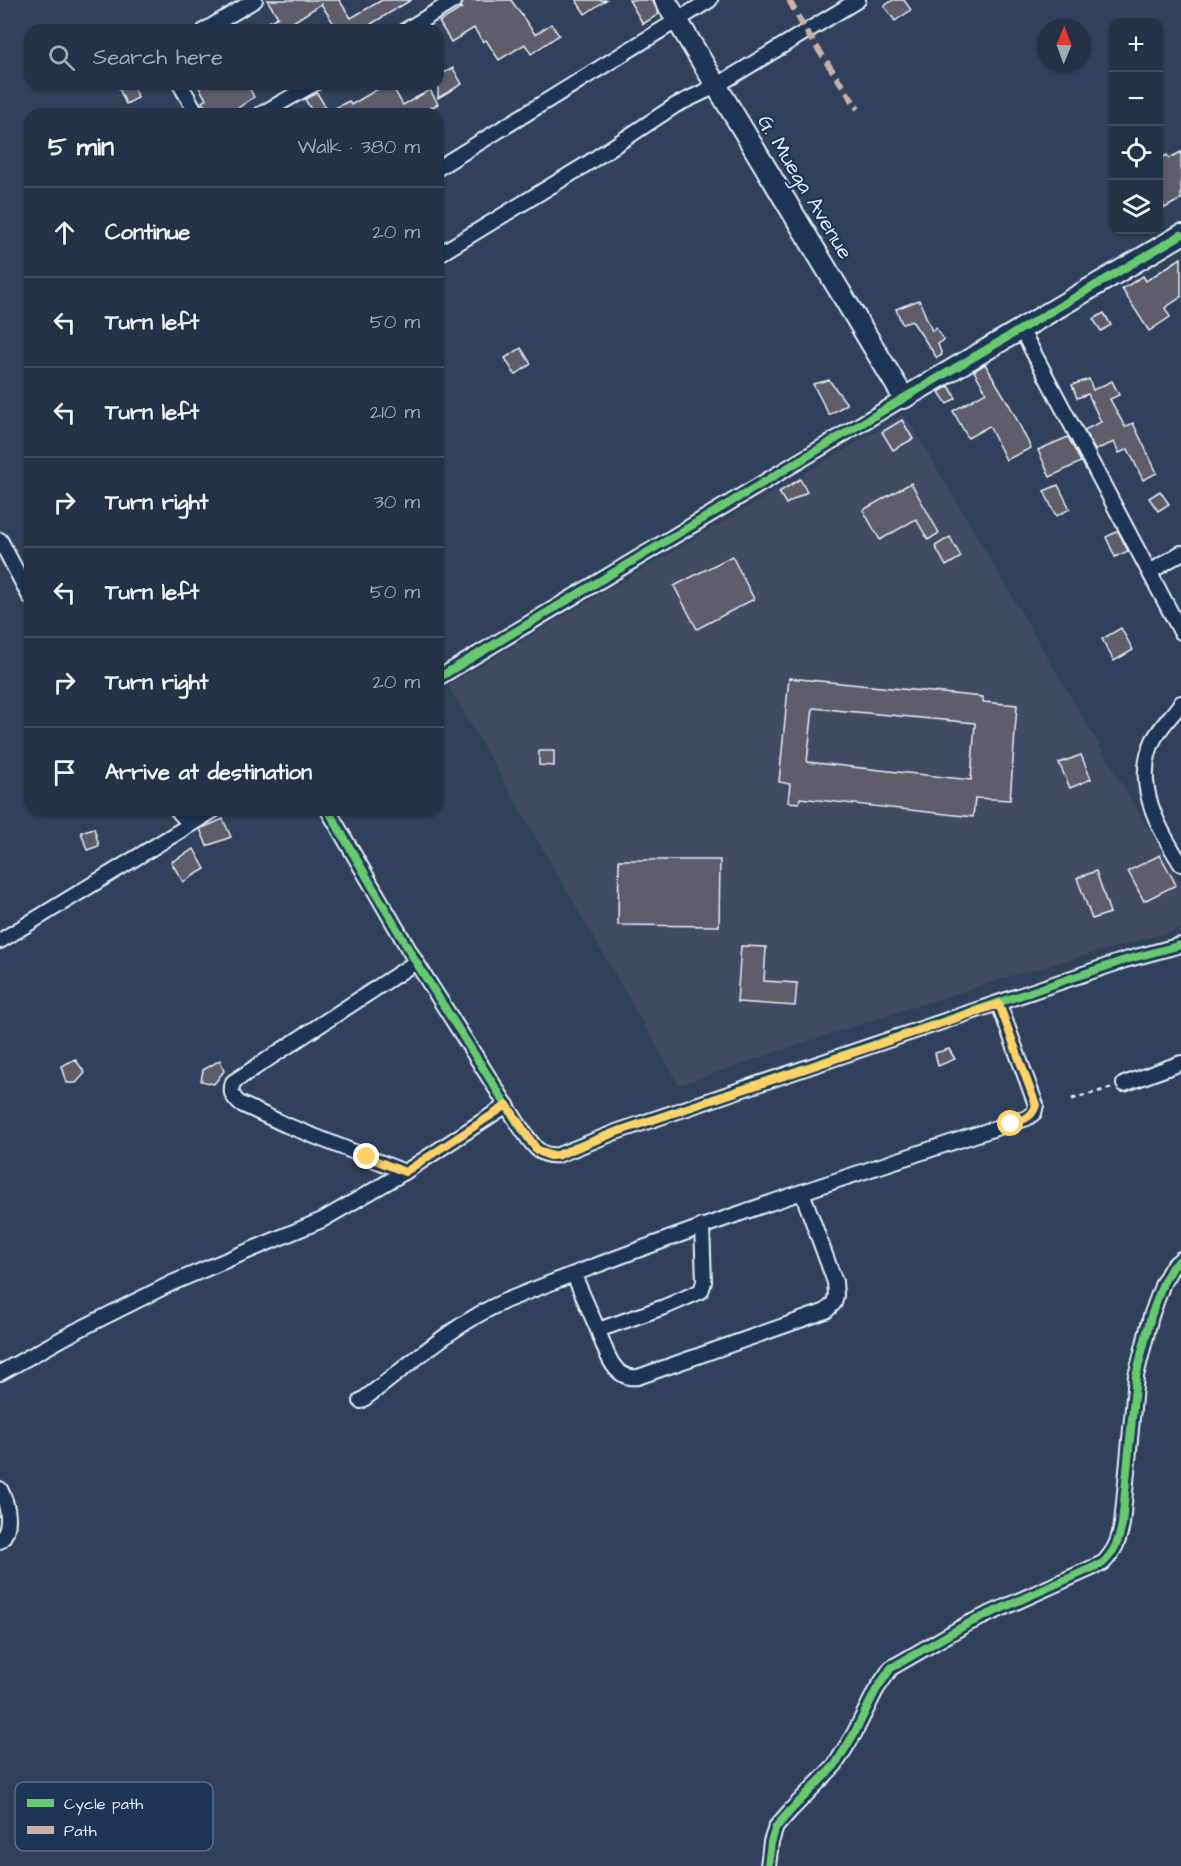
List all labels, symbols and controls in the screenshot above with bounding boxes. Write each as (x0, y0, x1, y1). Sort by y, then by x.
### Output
north arrow (1037, 18, 1091, 72)
map controls (1109, 18, 1163, 234)
button: + (1109, 18, 1163, 72)
search box (24, 24, 444, 90)
icon: search (45, 41, 78, 74)
text: Search here (93, 42, 223, 73)
button: − (1109, 72, 1163, 126)
street label: G. Muega Avenue (749, 109, 860, 266)
button: locate (1109, 126, 1163, 180)
text: 5 min (48, 129, 114, 165)
text: Walk · 380 m (297, 133, 420, 161)
button: layers (1109, 180, 1163, 234)
icon: ahead (48, 216, 81, 249)
text: Continue (105, 217, 190, 248)
text: 20 m (372, 218, 420, 246)
icon: left (48, 306, 81, 339)
text: Turn left (105, 307, 199, 338)
text: 50 m (370, 308, 420, 336)
icon: left (48, 396, 81, 429)
text: Turn left (105, 397, 199, 428)
text: 210 m (370, 398, 420, 426)
icon: right (48, 486, 81, 519)
text: Turn right (105, 487, 208, 518)
text: 30 m (374, 488, 420, 516)
icon: left (48, 576, 81, 609)
text: Turn left (105, 577, 199, 608)
text: 50 m (370, 578, 420, 606)
icon: right (48, 666, 81, 699)
text: Turn right (105, 667, 208, 698)
text: 20 m (372, 668, 420, 696)
icon: arrive (48, 756, 81, 789)
text: Arrive at destination (105, 757, 312, 788)
route start (997, 1110, 1023, 1136)
route end (353, 1143, 379, 1169)
legend (15, 1782, 213, 1851)
text: Cycle path (64, 1793, 143, 1816)
text: Path (64, 1820, 97, 1842)

